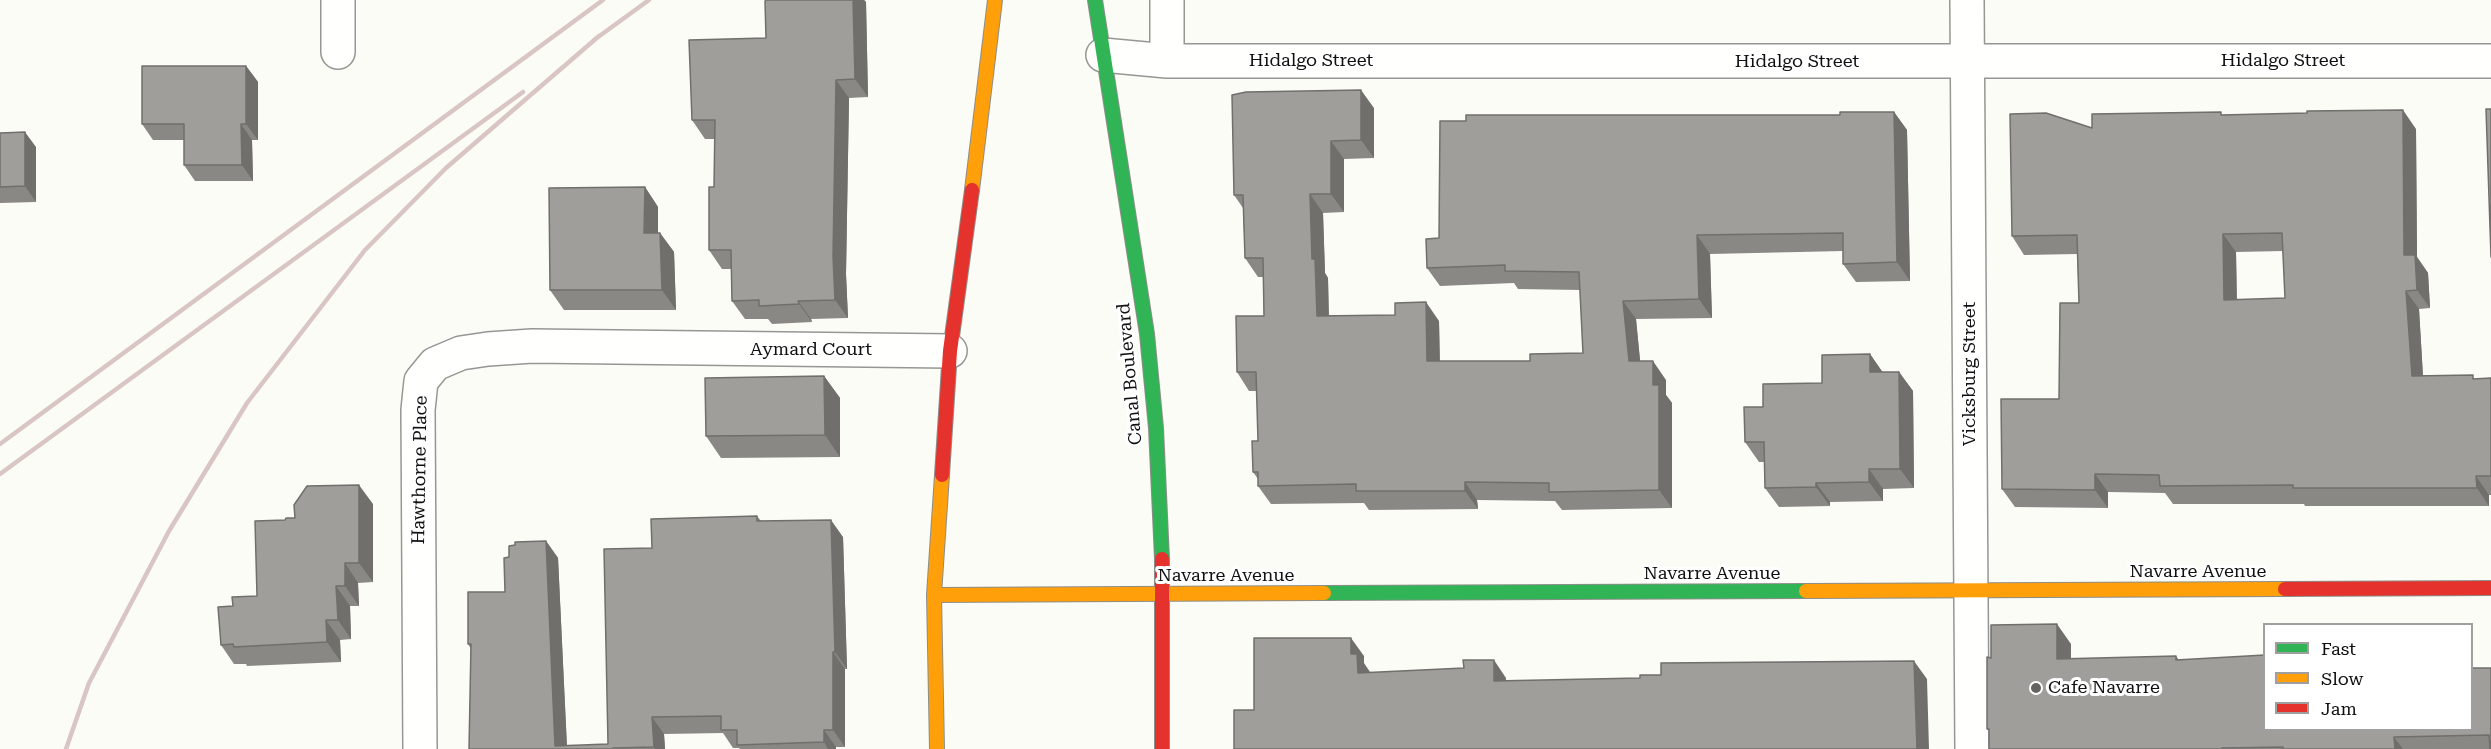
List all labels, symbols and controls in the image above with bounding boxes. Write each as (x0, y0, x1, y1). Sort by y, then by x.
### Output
street label: Hidalgo Street (1249, 50, 1373, 72)
street label: Hidalgo Street (2221, 50, 2345, 72)
street label: Hidalgo Street (1735, 51, 1859, 73)
street label: Canal Boulevard (1113, 302, 1147, 446)
street label: Vicksburg Street (1959, 302, 1981, 446)
street label: Aymard Court (750, 339, 872, 361)
street label: Hawthorne Place (408, 395, 432, 545)
street label: Navarre Avenue (2130, 561, 2266, 583)
street label: Navarre Avenue (1644, 563, 1780, 585)
street label: Navarre Avenue (1158, 565, 1294, 587)
legend (2263, 623, 2473, 731)
text: Fast (2321, 638, 2356, 659)
text: Slow (2321, 668, 2363, 689)
place label: Cafe Navarre (2048, 677, 2160, 699)
marker: Cafe Navarre (2029, 681, 2043, 695)
text: Jam (2321, 698, 2357, 719)

